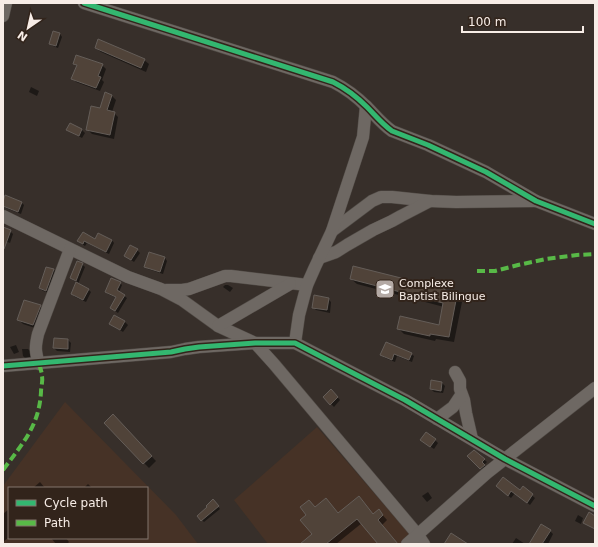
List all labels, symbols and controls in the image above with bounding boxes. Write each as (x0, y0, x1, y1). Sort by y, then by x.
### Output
north arrow (8, 8, 48, 48)
scale bar (462, 8, 583, 34)
text: 100 m (468, 15, 506, 29)
text: N (15, 28, 30, 44)
place label: Complexe Baptist Bilingue (399, 277, 486, 303)
school or university icon: Complexe Baptist Bilingue (374, 278, 396, 300)
legend (8, 487, 148, 539)
text: Cycle path (44, 496, 108, 510)
text: Path (44, 516, 70, 530)

